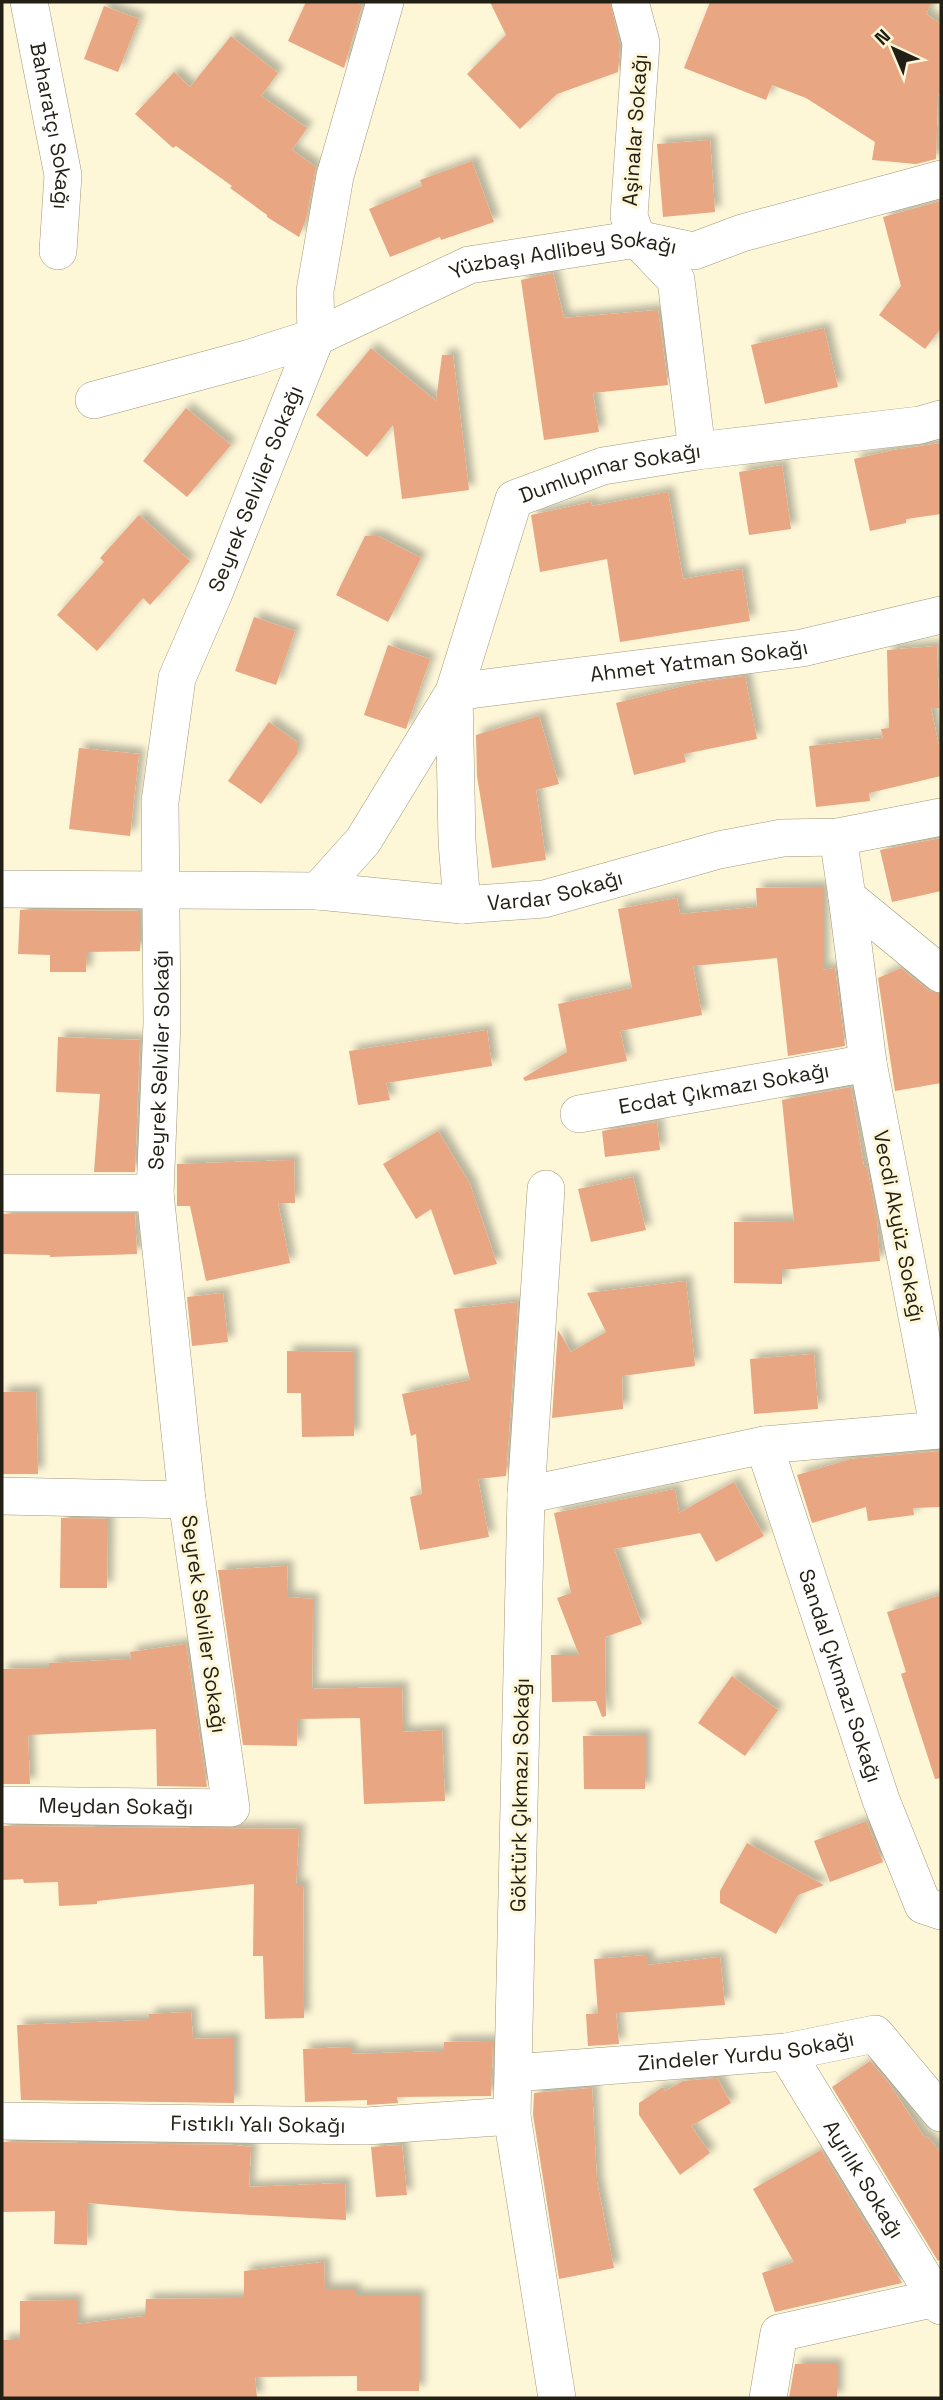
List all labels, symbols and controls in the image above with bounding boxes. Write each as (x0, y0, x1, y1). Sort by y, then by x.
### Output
north arrow (859, 14, 929, 84)
text: N (869, 24, 896, 51)
street label: Baharatçı Sokağı (24, 40, 78, 210)
street label: Aşinalar Sokağı (616, 53, 653, 207)
street label: Yüzbaşı Adlibey Sokağı (445, 225, 679, 285)
street label: Seyrek Selviler Sokağı (202, 381, 308, 596)
street label: Dumlupınar Sokağı (515, 437, 702, 509)
street label: Ahmet Yatman Sokağı (588, 633, 810, 688)
street label: Vardar Sokağı (486, 864, 626, 916)
street label: Seyrek Selviler Sokağı (142, 950, 175, 1170)
street label: Ecdat Çıkmazı Sokağı (616, 1056, 831, 1120)
street label: Vecdi Akyüz Sokağı (868, 1128, 931, 1324)
street label: Seyrek Selviler Sokağı (176, 1513, 233, 1735)
street label: Sandal Çıkmazı Sokağı (793, 1566, 888, 1786)
street label: Göktürk Çıkmazı Sokağı (504, 1678, 535, 1912)
street label: Meydan Sokağı (38, 1791, 194, 1821)
street label: Zindeler Yurdu Sokağı (637, 2025, 856, 2076)
street label: Fıstıklı Yalı Sokağı (170, 2109, 346, 2139)
street label: Ayrılık Sokağı (818, 2115, 910, 2243)

